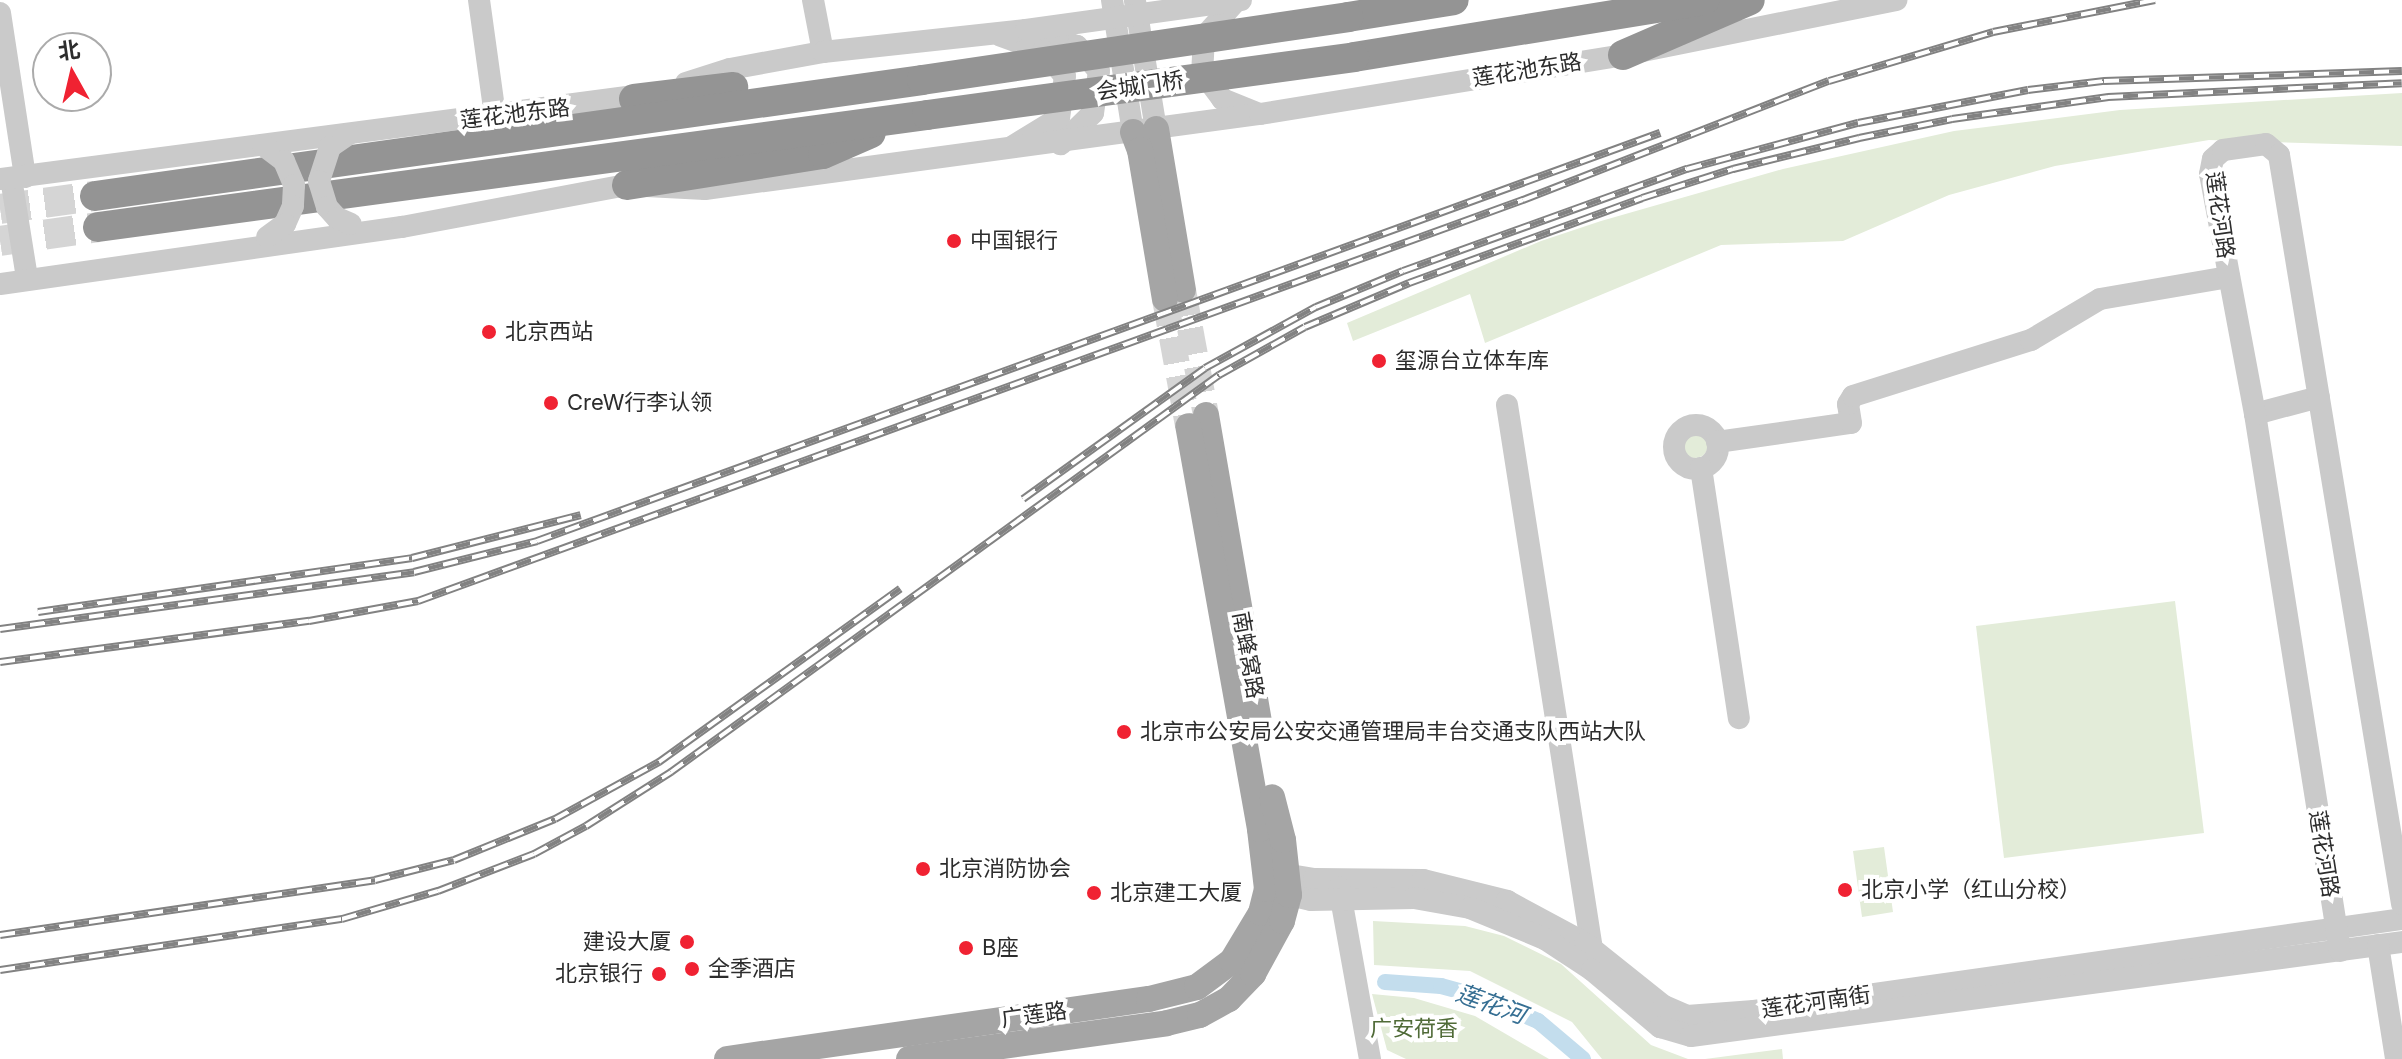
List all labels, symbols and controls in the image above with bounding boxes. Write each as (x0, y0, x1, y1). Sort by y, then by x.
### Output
north arrow (32, 32, 112, 112)
text: 北 (56, 36, 82, 65)
street label: 莲花池东路 (1471, 48, 1583, 92)
street label: 会城门桥 (1095, 67, 1185, 105)
street label: 莲花池东路 (459, 94, 571, 134)
street label: 莲花河路 (2201, 170, 2239, 260)
place label: 中国银行 (970, 228, 1058, 254)
marker: 中国银行 (945, 232, 963, 250)
place label: 北京西站 (505, 319, 593, 345)
marker: 北京西站 (480, 323, 498, 341)
place label: 玺源台立体车库 (1395, 348, 1549, 374)
marker: 玺源台立体车库 (1370, 352, 1388, 370)
place label: CreW行李认领 (567, 390, 712, 416)
marker: CreW行李认领 (542, 394, 560, 412)
street label: 南蜂窝路 (1227, 609, 1269, 701)
place label: 北京市公安局公安交通管理局丰台交通支队西站大队 (1140, 719, 1646, 745)
marker: 北京市公安局公安交通管理局丰台交通支队西站大队 (1115, 723, 1133, 741)
street label: 莲花河路 (2304, 808, 2344, 900)
place label: 北京消防协会 (939, 856, 1071, 882)
marker: 北京消防协会 (914, 860, 932, 878)
place label: 北京小学（红山分校） (1861, 877, 2081, 903)
place label: 北京建工大厦 (1110, 880, 1242, 906)
marker: 北京小学（红山分校） (1836, 881, 1854, 899)
marker: 北京建工大厦 (1085, 884, 1103, 902)
place label: 建设大厦 (583, 929, 671, 955)
marker: 建设大厦 (678, 933, 696, 951)
place label: B座 (982, 935, 1018, 961)
marker: B座 (957, 939, 975, 957)
place label: 全季酒店 (708, 956, 796, 982)
marker: 全季酒店 (683, 960, 701, 978)
place label: 北京银行 (555, 961, 643, 987)
marker: 北京银行 (650, 965, 668, 983)
water label: 莲花河 (1452, 978, 1530, 1030)
street label: 莲花河南街 (1760, 981, 1872, 1023)
street label: 广莲路 (999, 997, 1069, 1033)
park label: 广安荷香 (1370, 1016, 1458, 1042)

